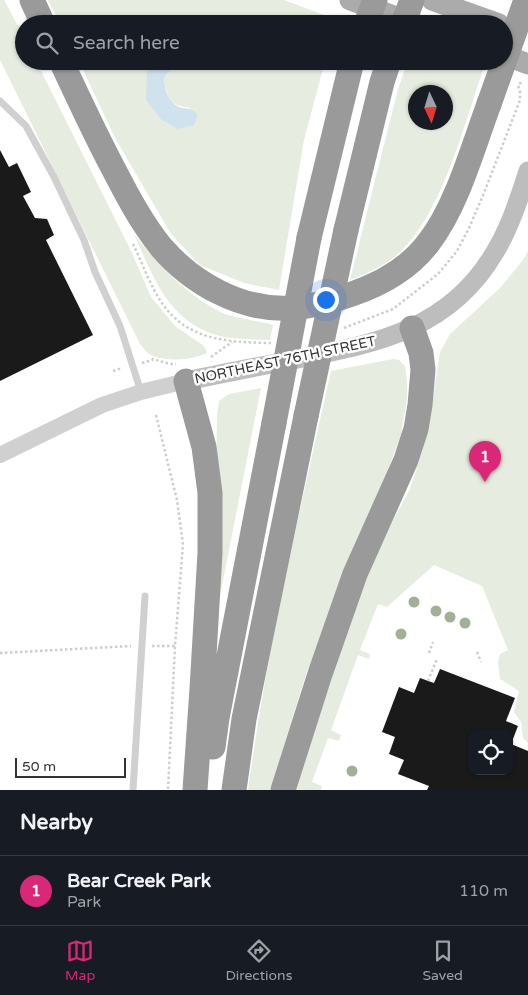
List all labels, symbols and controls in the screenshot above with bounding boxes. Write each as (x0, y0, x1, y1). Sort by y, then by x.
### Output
search box (15, 15, 513, 70)
icon: search (33, 29, 61, 57)
text: Search here (73, 32, 180, 54)
north arrow (408, 85, 453, 130)
your location (313, 287, 339, 313)
street label: NORTHEAST 76TH STREET (193, 332, 378, 388)
pin: 1 (469, 441, 501, 482)
map controls (468, 730, 513, 775)
button: locate (468, 730, 513, 775)
scale bar (15, 755, 126, 778)
text: 50 m (22, 758, 56, 775)
text: Nearby (20, 810, 93, 835)
text: Bear Creek Park (67, 870, 211, 892)
text: 1 (31, 881, 41, 901)
text: 110 m (459, 881, 508, 901)
text: Park (67, 892, 101, 912)
tab: Map (65, 937, 95, 984)
tab: Directions (225, 937, 292, 984)
tab: Saved (422, 937, 463, 984)

